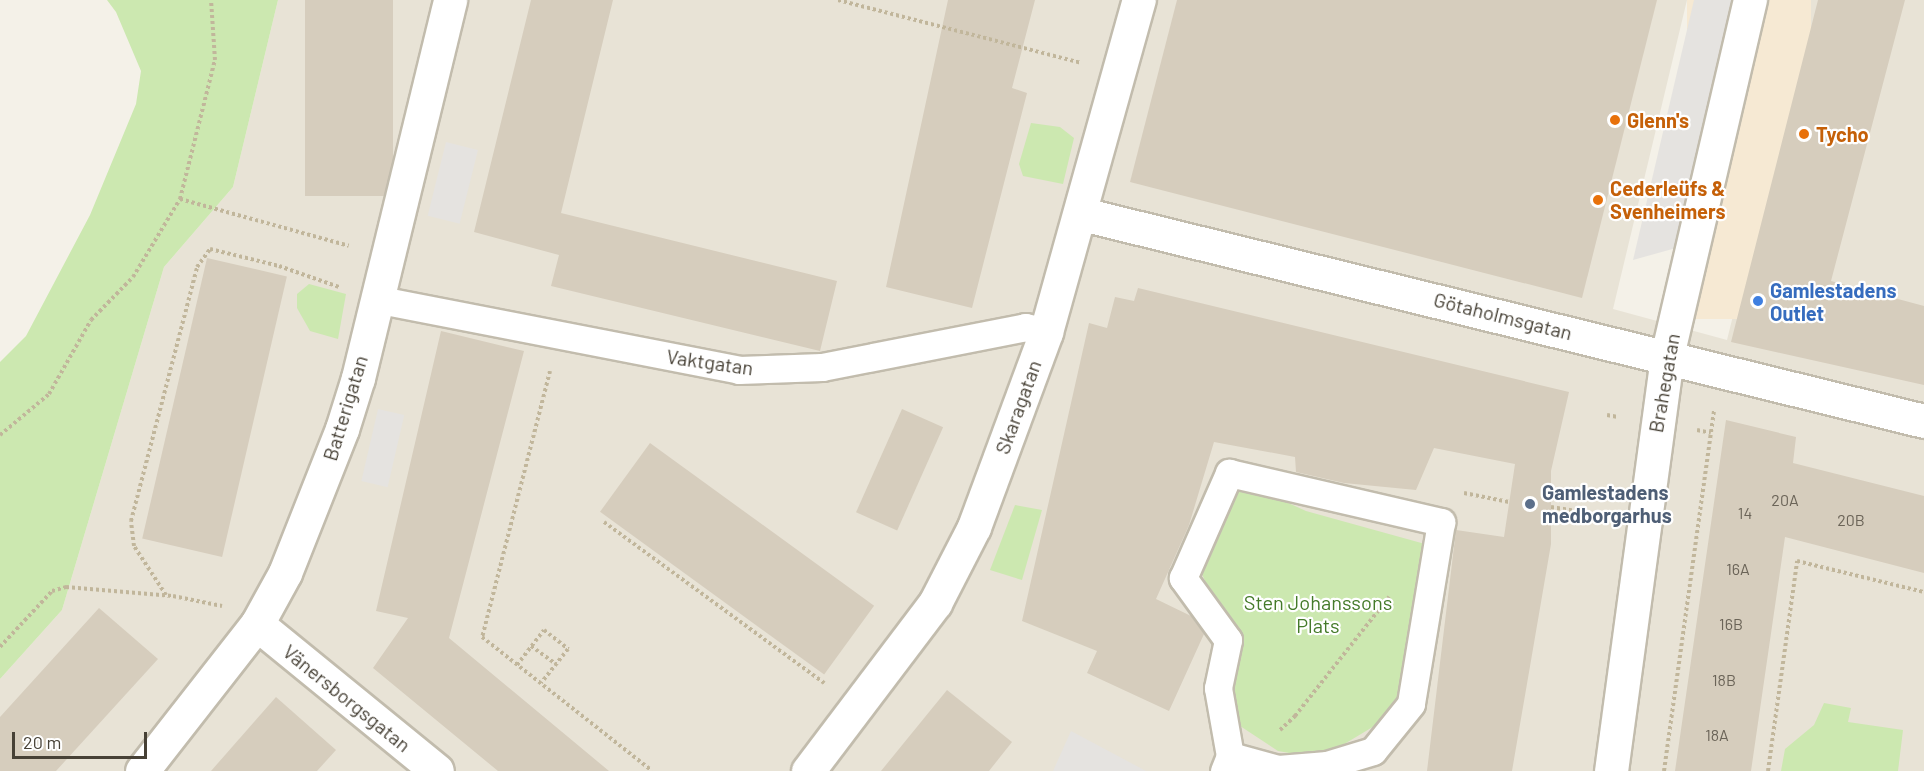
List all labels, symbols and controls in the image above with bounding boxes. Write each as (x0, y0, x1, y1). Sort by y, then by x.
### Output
place label: Glenn's (1627, 108, 1689, 132)
marker: Glenn's (1608, 113, 1622, 127)
place label: Tycho (1816, 122, 1869, 146)
marker: Tycho (1797, 127, 1811, 141)
place label: Cederleüfs & Svenheimers (1610, 176, 1725, 223)
marker: Cederleüfs & Svenheimers (1591, 193, 1605, 207)
place label: Gamlestadens Outlet (1770, 278, 1896, 325)
street label: Götaholmsgatan (1431, 287, 1575, 345)
marker: Gamlestadens Outlet (1751, 294, 1765, 308)
street label: Brahegatan (1643, 331, 1685, 435)
street label: Vaktgatan (665, 344, 755, 380)
street label: Batterigatan (318, 352, 372, 464)
street label: Skaragatan (990, 357, 1046, 457)
place label: Gamlestadens medborgarhus (1542, 480, 1672, 527)
house number: 20A (1771, 490, 1799, 510)
marker: Gamlestadens medborgarhus (1523, 497, 1537, 511)
house number: 14 (1738, 503, 1752, 523)
house number: 20B (1837, 510, 1865, 530)
house number: 16A (1726, 559, 1750, 579)
park label: Sten Johanssons Plats (1244, 590, 1392, 637)
house number: 16B (1719, 614, 1743, 634)
street label: Vänersborgsgatan (278, 639, 416, 757)
house number: 18B (1712, 670, 1736, 690)
scale bar (15, 720, 150, 758)
house number: 18A (1705, 725, 1729, 745)
text: 20 m (23, 731, 61, 753)

